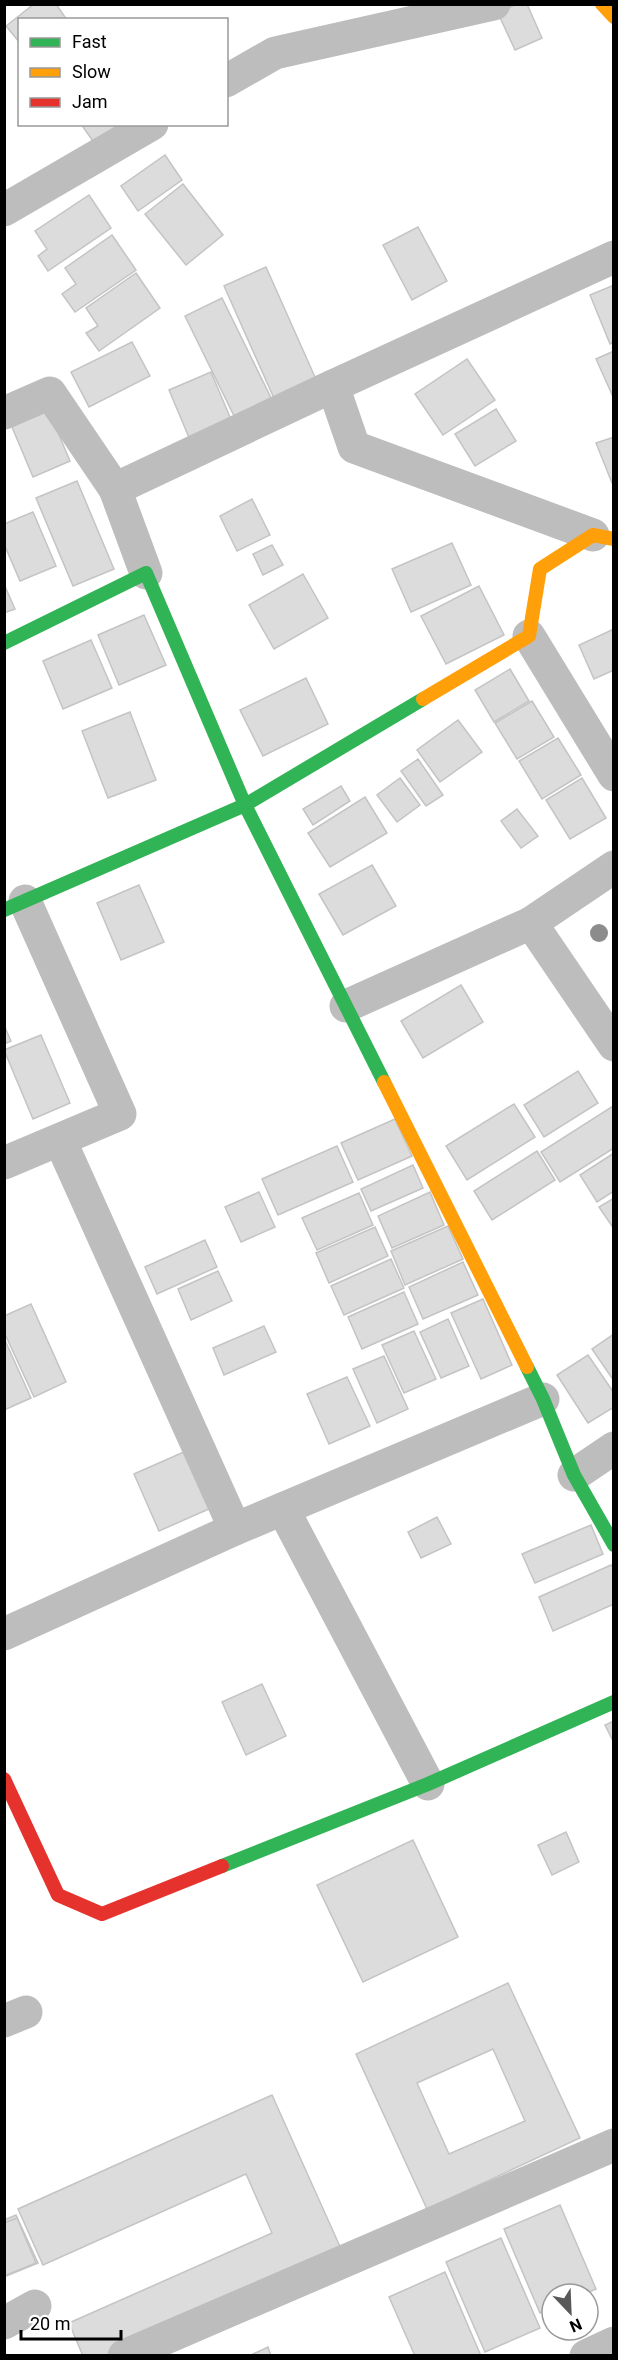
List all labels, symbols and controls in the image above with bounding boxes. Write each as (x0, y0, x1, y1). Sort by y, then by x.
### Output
legend (18, 18, 228, 126)
text: Fast (72, 31, 107, 52)
text: Slow (72, 61, 111, 82)
text: Jam (72, 91, 108, 112)
north arrow (540, 2282, 600, 2342)
scale bar (21, 2303, 122, 2341)
text: 20 m (30, 2313, 70, 2334)
text: N (567, 2314, 585, 2336)

